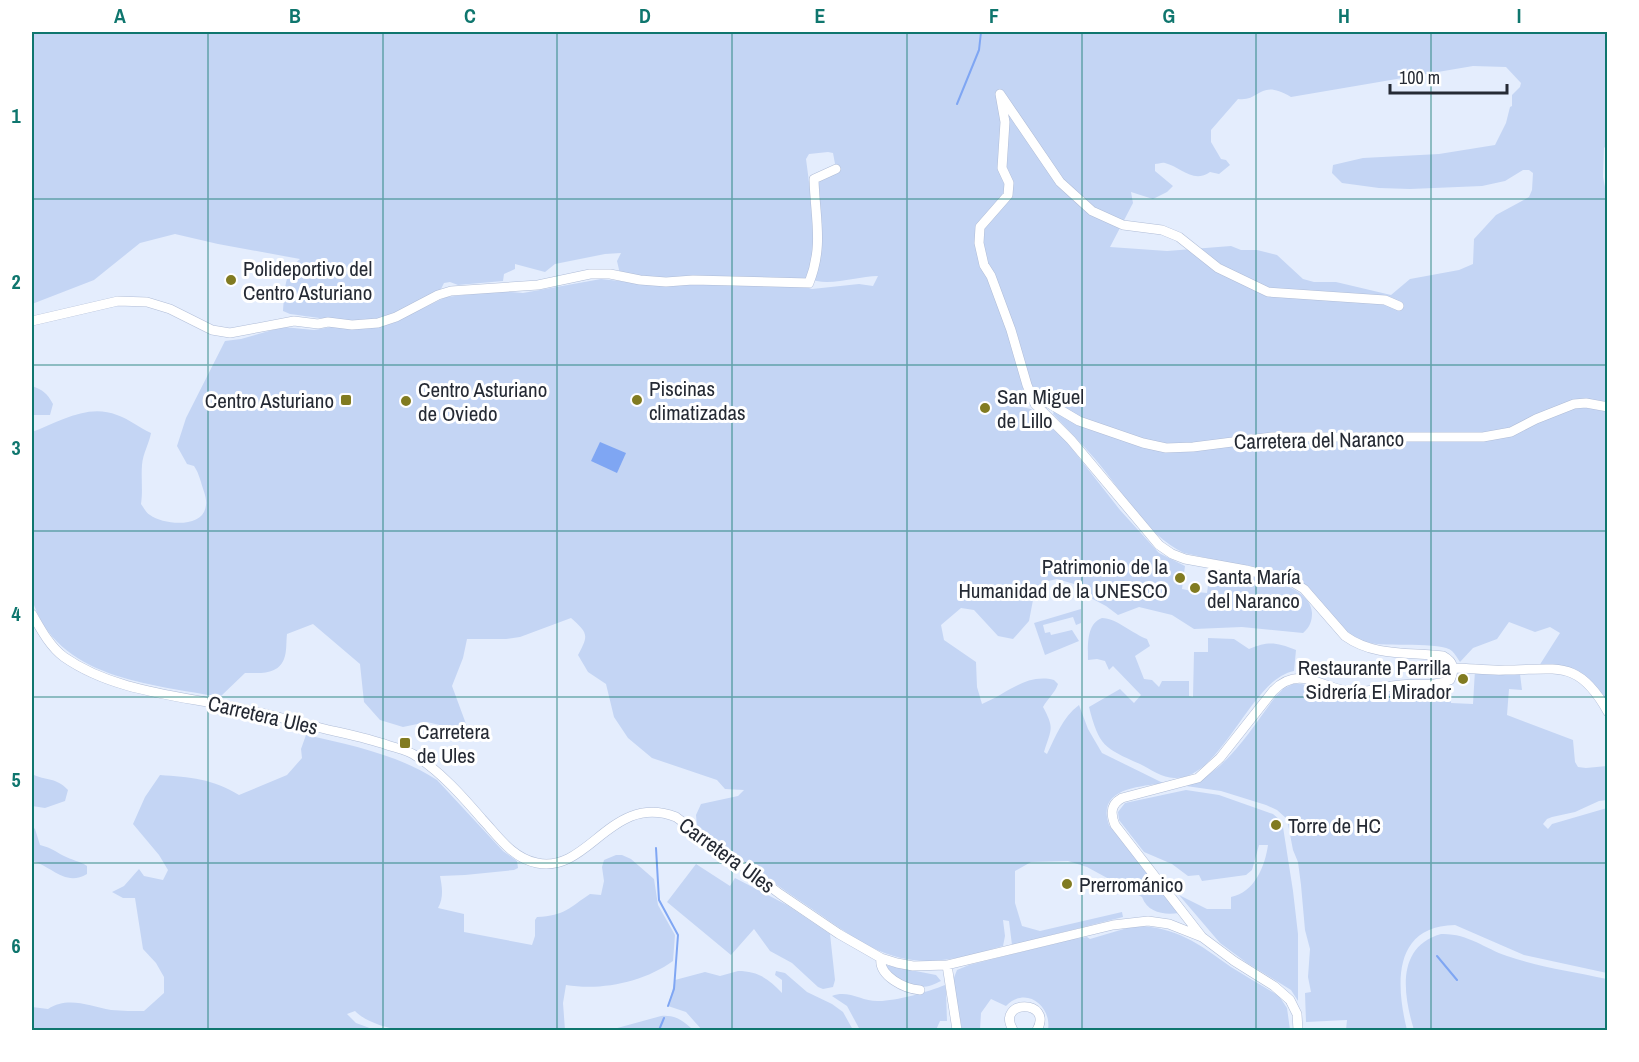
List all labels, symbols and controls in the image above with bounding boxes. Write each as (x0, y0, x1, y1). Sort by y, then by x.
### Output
text: A (114, 2, 126, 29)
text: B (289, 2, 301, 29)
text: C (464, 2, 476, 29)
text: D (639, 2, 651, 29)
text: E (815, 2, 826, 29)
text: F (989, 2, 999, 29)
text: G (1163, 2, 1175, 29)
text: H (1338, 2, 1350, 29)
text: I (1517, 2, 1521, 29)
scale bar (1390, 57, 1507, 95)
text: 100 m (1399, 65, 1440, 90)
text: 1 (11, 102, 21, 129)
place label: Polideportivo del Centro Asturiano (243, 254, 372, 307)
text: 2 (11, 268, 21, 295)
marker: Polideportivo del Centro Asturiano (224, 273, 238, 287)
place label: Piscinas climatizadas (649, 374, 746, 427)
place label: Centro Asturiano de Oviedo (418, 375, 547, 428)
place label: San Miguel de Lillo (997, 382, 1084, 435)
place label: Centro Asturiano (205, 386, 334, 415)
marker: Centro Asturiano (339, 393, 353, 407)
marker: Piscinas climatizadas (630, 393, 644, 407)
marker: Centro Asturiano de Oviedo (399, 394, 413, 408)
marker: San Miguel de Lillo (978, 401, 992, 415)
street label: Carretera del Naranco (1234, 424, 1404, 456)
text: 3 (11, 434, 21, 461)
place label: Patrimonio de la Humanidad de la UNESCO (958, 552, 1168, 605)
place label: Santa María del Naranco (1207, 562, 1301, 615)
marker: Patrimonio de la Humanidad de la UNESCO (1173, 571, 1187, 585)
marker: Santa María del Naranco (1188, 581, 1202, 595)
text: 4 (11, 600, 21, 627)
place label: Restaurante Parrilla Sidrería El Mirador (1298, 653, 1451, 706)
marker: Restaurante Parrilla Sidrería El Mirador (1456, 672, 1470, 686)
street label: Carretera Ules (205, 688, 321, 742)
place label: Carretera de Ules (417, 717, 490, 770)
marker: Carretera de Ules (398, 736, 412, 750)
text: 5 (11, 766, 21, 793)
street label: Carretera Ules (673, 810, 781, 900)
place label: Torre de HC (1288, 811, 1381, 840)
marker: Torre de HC (1269, 818, 1283, 832)
place label: Prerrománico (1079, 870, 1183, 899)
marker: Prerrománico (1060, 877, 1074, 891)
text: 6 (11, 932, 21, 959)

